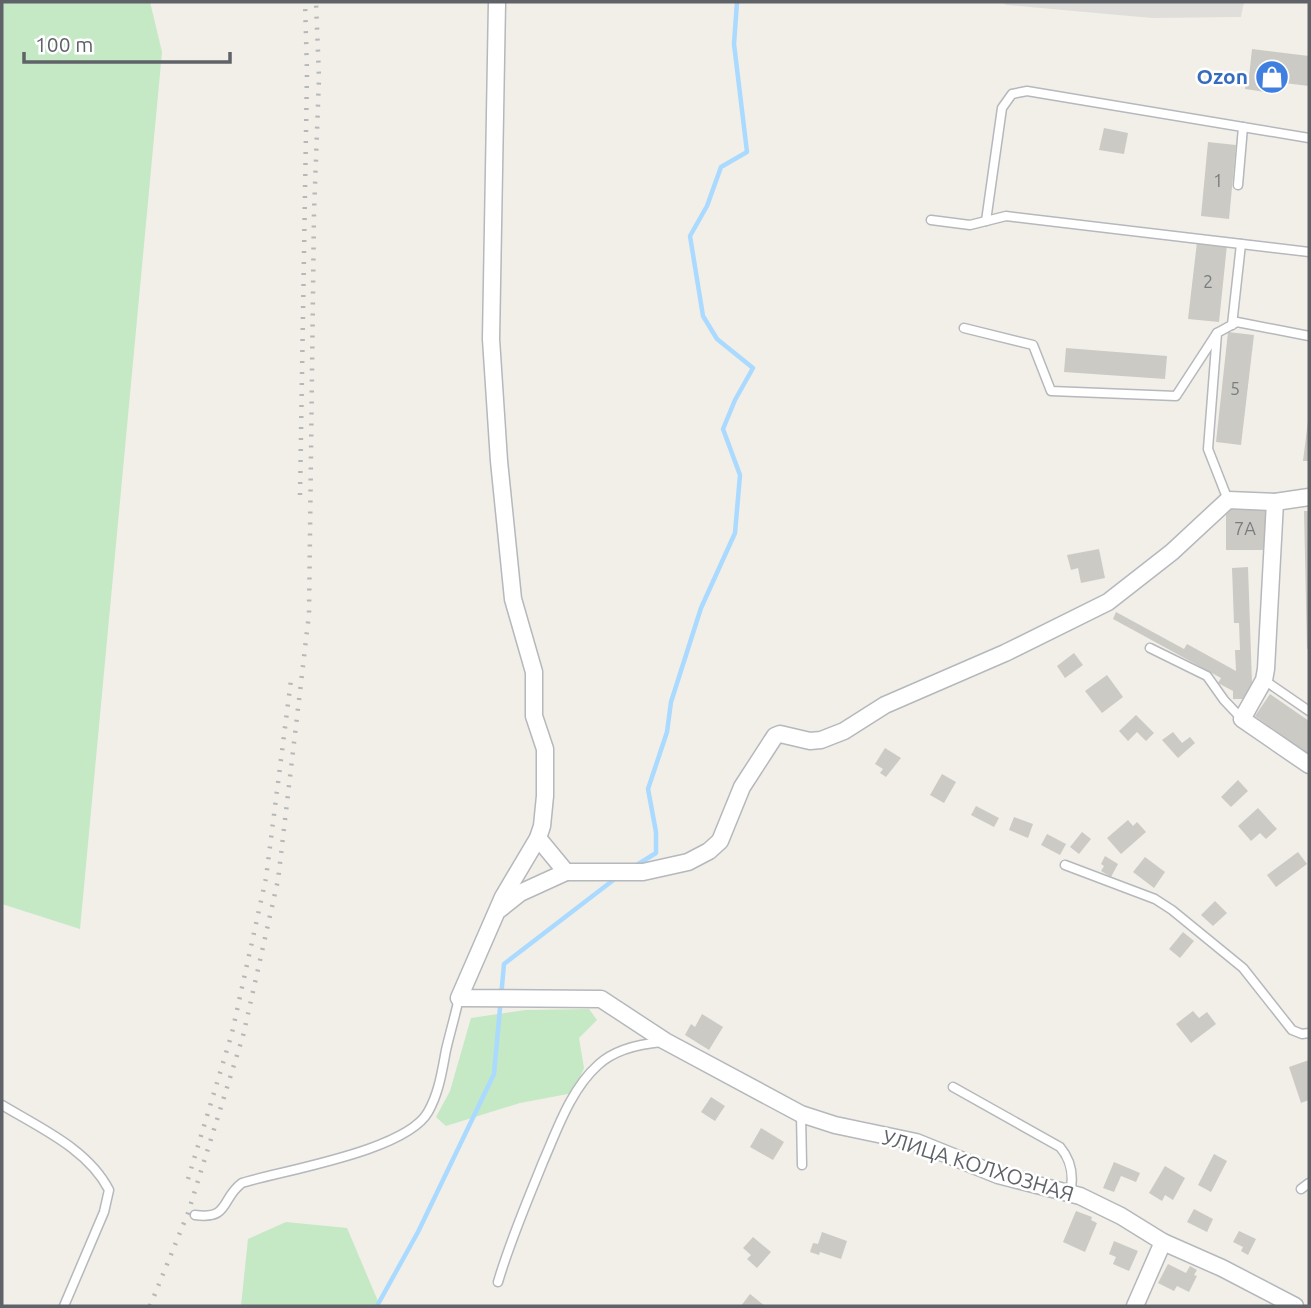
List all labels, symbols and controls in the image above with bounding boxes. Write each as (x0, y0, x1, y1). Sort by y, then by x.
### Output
scale bar (24, 21, 231, 65)
text: 100 m (35, 32, 93, 56)
shop icon: Ozon (1253, 58, 1291, 96)
place label: Ozon (1197, 64, 1248, 88)
house number: 1 (1213, 170, 1223, 190)
house number: 2 (1203, 271, 1213, 291)
house number: 5 (1230, 378, 1240, 398)
house number: 7А (1234, 518, 1256, 538)
street label: УЛИЦА КОЛХОЗНАЯ (880, 1124, 1077, 1206)

